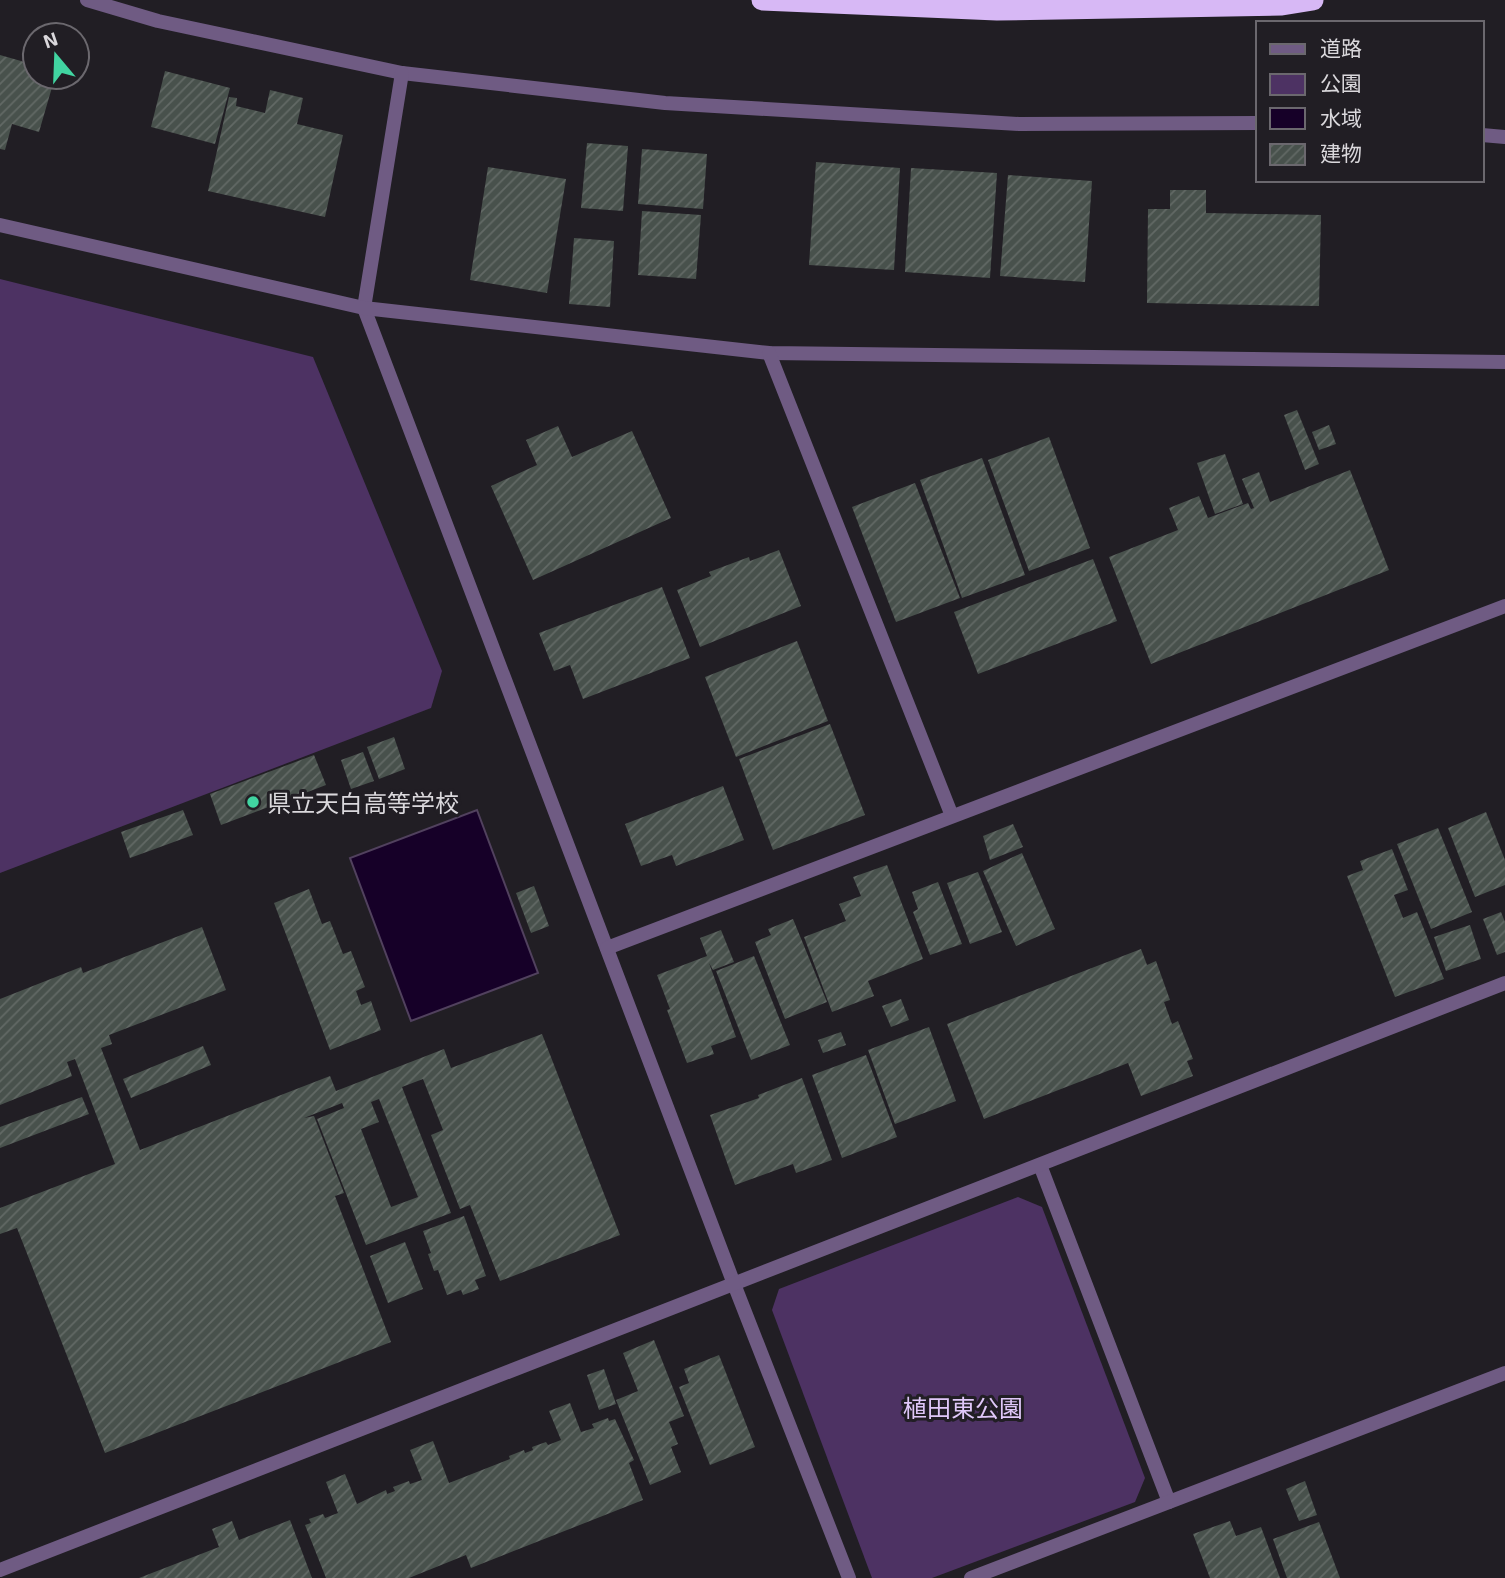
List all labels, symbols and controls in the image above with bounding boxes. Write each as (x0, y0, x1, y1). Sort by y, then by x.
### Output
north arrow (21, 21, 91, 91)
legend (1256, 21, 1484, 182)
text: N (40, 26, 61, 53)
text: 道路 (1320, 35, 1362, 60)
text: 公園 (1320, 70, 1362, 95)
text: 水域 (1320, 105, 1362, 130)
text: 建物 (1320, 140, 1362, 165)
place label: 県立天白高等学校 (267, 788, 459, 817)
marker: 県立天白高等学校 (245, 794, 261, 810)
park label: 植田東公園 (903, 1393, 1023, 1422)

